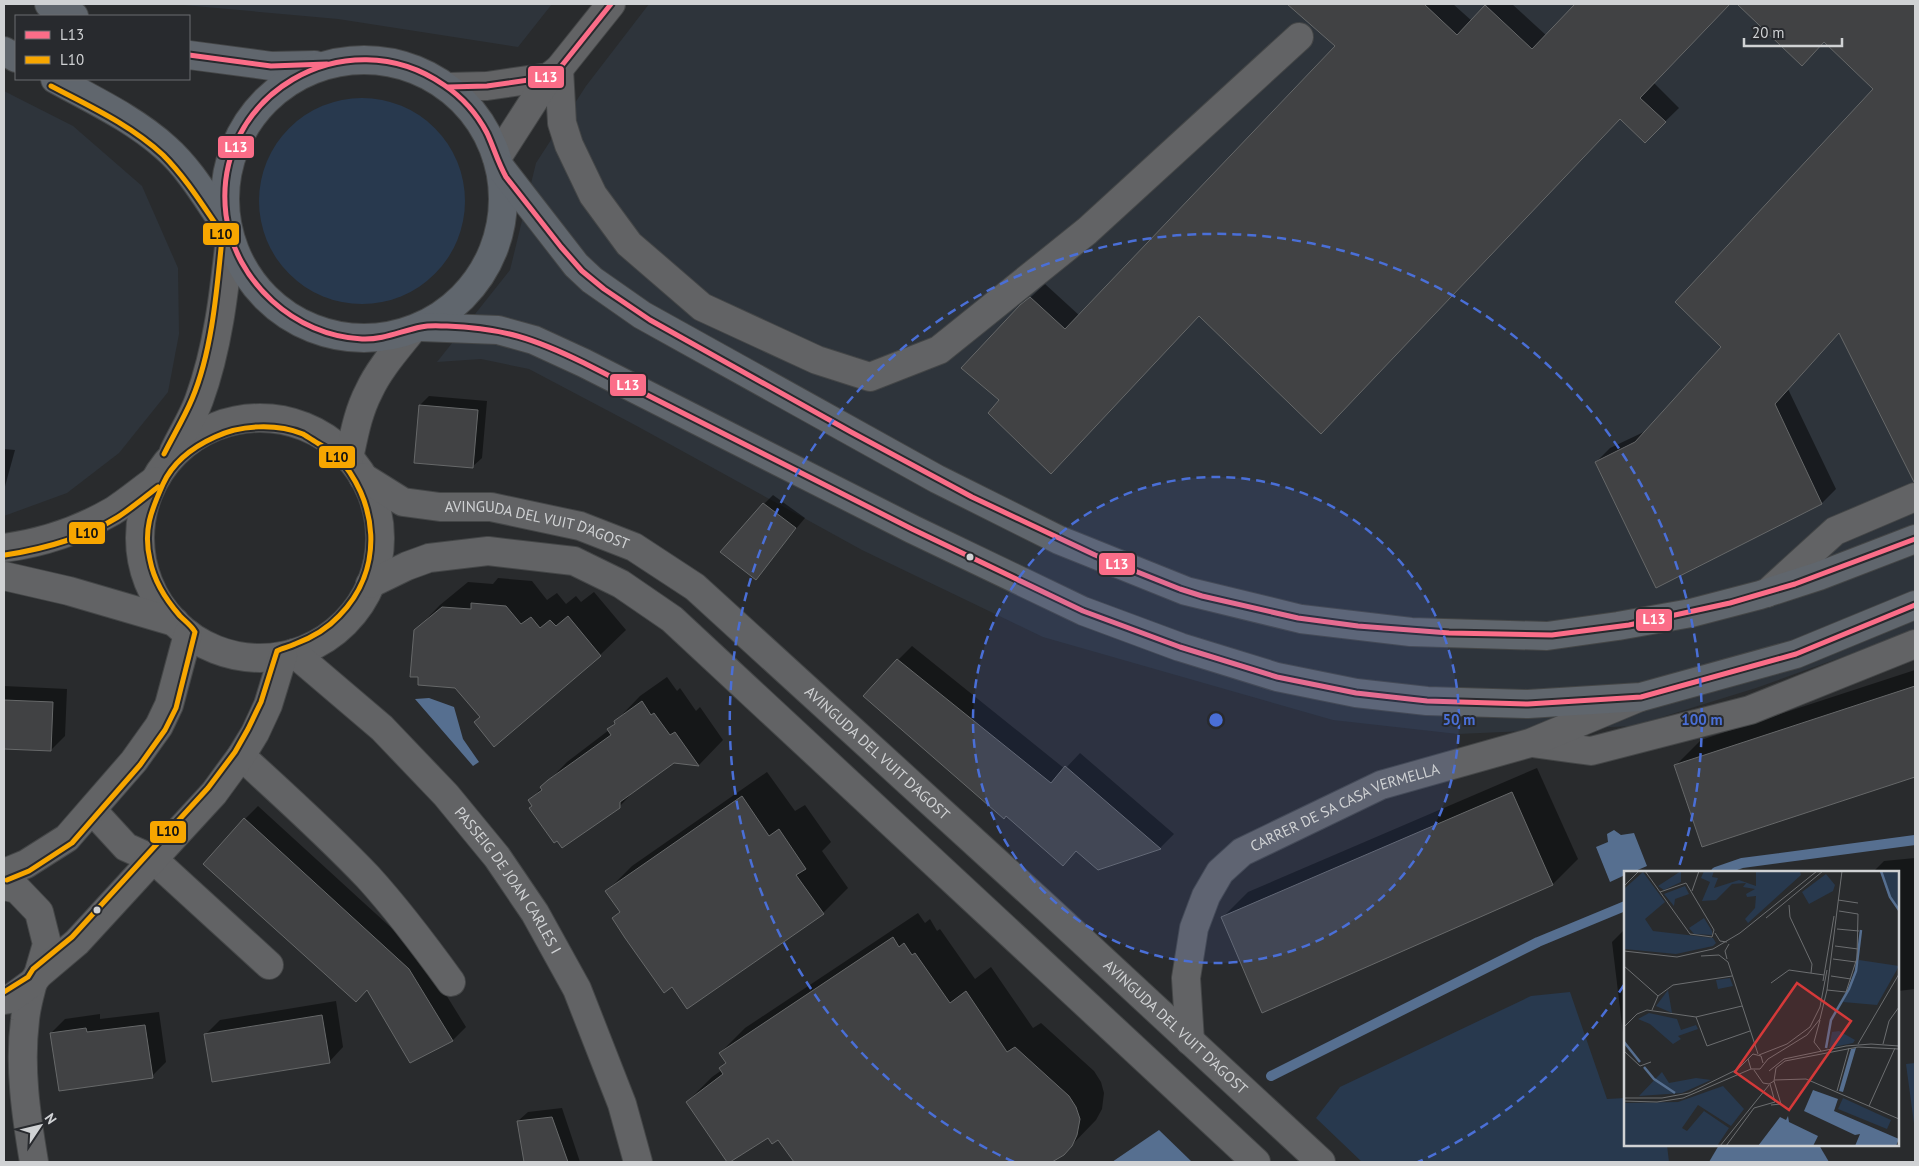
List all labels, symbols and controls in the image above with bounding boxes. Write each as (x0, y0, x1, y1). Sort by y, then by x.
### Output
legend (15, 15, 190, 80)
scale bar (1744, 15, 1842, 47)
text: 20 m (1752, 23, 1785, 42)
text: L13 (60, 25, 84, 44)
text: L10 (60, 50, 84, 69)
line badge: L13 (527, 65, 565, 89)
text: L13 (534, 68, 558, 86)
line badge: L13 (217, 135, 255, 159)
text: L13 (224, 138, 248, 156)
line badge: L10 (202, 222, 240, 246)
text: L10 (209, 225, 233, 243)
line badge: L13 (609, 373, 647, 397)
text: L13 (616, 376, 640, 394)
line badge: L10 (318, 445, 356, 469)
text: L10 (325, 448, 349, 466)
street label: AVINGUDA DEL VUIT D'AGOST (445, 497, 633, 554)
line badge: L10 (68, 521, 106, 545)
text: L10 (75, 524, 99, 542)
unlabelled marker (965, 552, 975, 562)
line badge: L13 (1098, 552, 1136, 576)
text: L13 (1105, 555, 1129, 573)
line badge: L13 (1635, 608, 1673, 632)
text: L13 (1642, 610, 1666, 628)
street label: AVINGUDA DEL VUIT D'AGOST (801, 682, 954, 824)
text: 50 m (1443, 710, 1475, 729)
text: 100 m (1681, 710, 1723, 729)
centre of rings (1207, 711, 1225, 729)
street label: CARRER DE SA CASA VERMELLA (1247, 759, 1442, 856)
street label: PASSEIG DE JOAN CARLES I (451, 803, 566, 957)
line badge: L10 (149, 820, 187, 844)
text: L10 (156, 822, 180, 840)
inset map (1624, 871, 1899, 1146)
unlabelled marker (92, 905, 102, 915)
street label: AVINGUDA DEL VUIT D'AGOST (1100, 955, 1252, 1099)
north arrow (15, 1101, 65, 1151)
text: N (41, 1110, 61, 1127)

